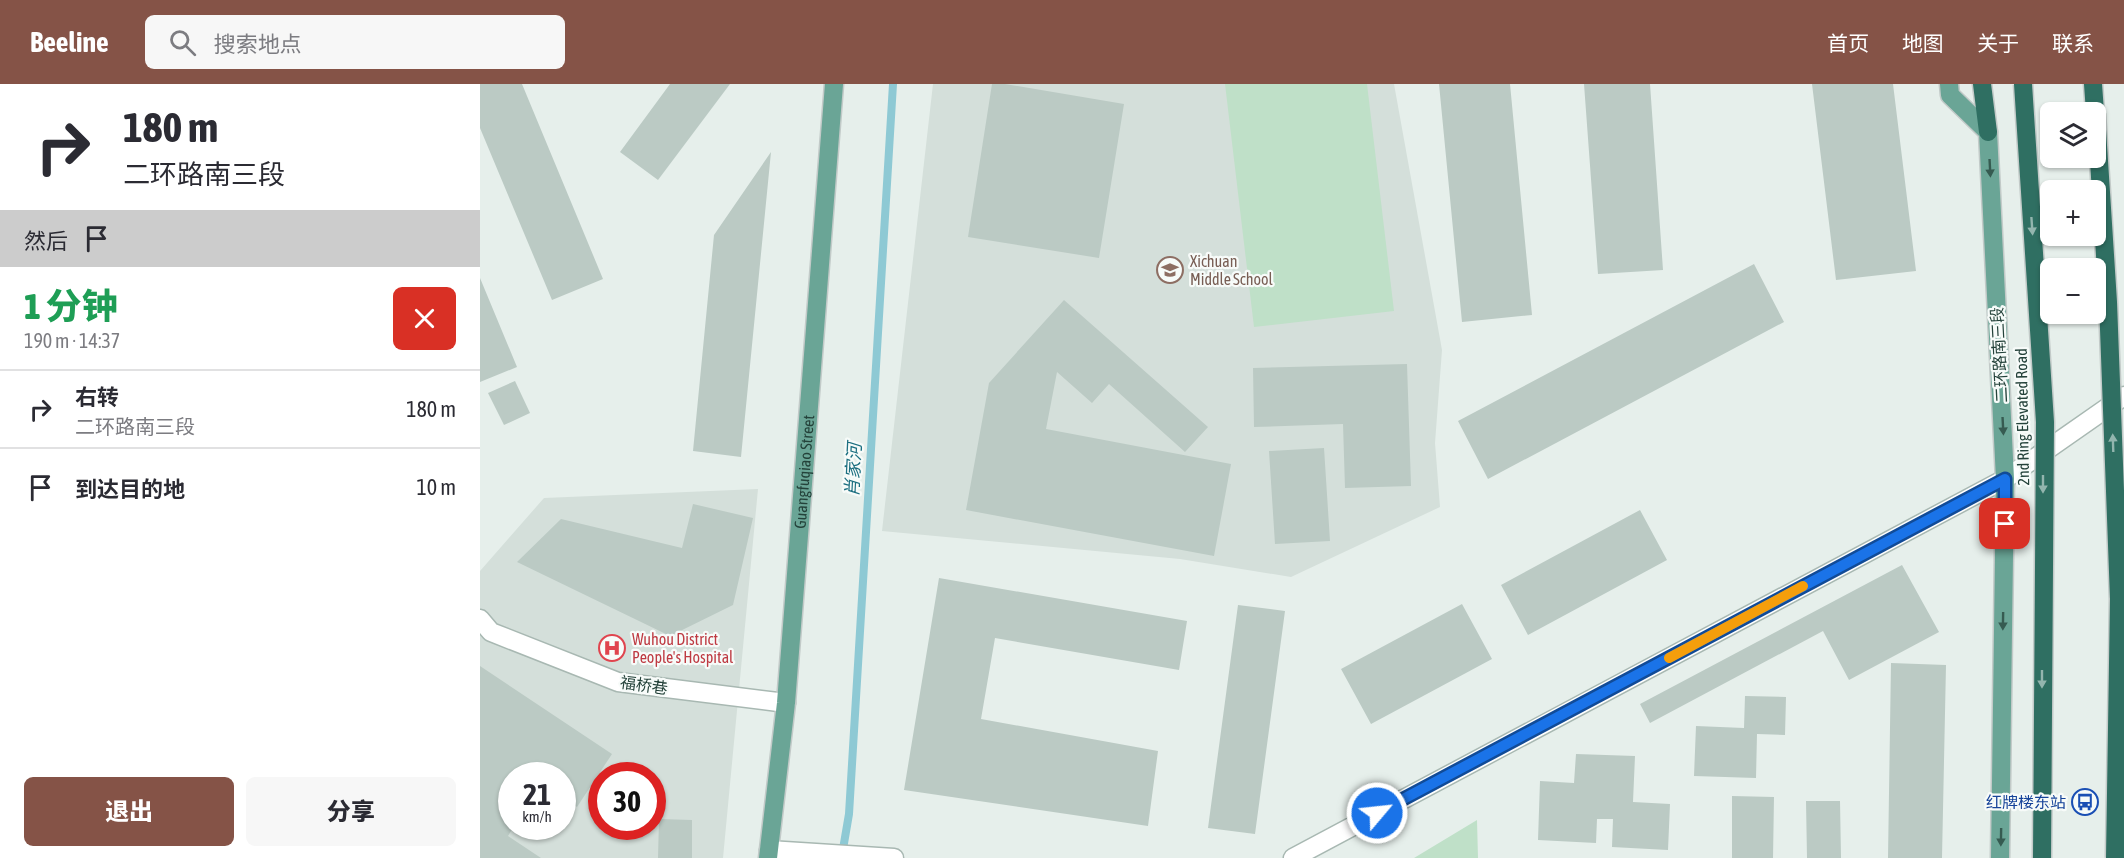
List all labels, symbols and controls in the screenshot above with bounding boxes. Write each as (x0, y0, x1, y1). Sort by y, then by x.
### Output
search box (145, 15, 565, 69)
text: Beeline (30, 26, 109, 58)
icon: search (166, 26, 199, 59)
text: 搜索地点 (214, 31, 302, 57)
text: 首页 (1827, 31, 1869, 55)
text: 地图 (1902, 31, 1944, 55)
text: 关于 (1977, 31, 2019, 55)
text: 联系 (2052, 31, 2094, 55)
map controls (2040, 102, 2106, 324)
button: layers (2040, 102, 2106, 168)
text: 180 m (123, 103, 218, 151)
icon: right (24, 108, 102, 186)
text: 二环路南三段 (123, 159, 285, 190)
one-way arrow (1985, 159, 1994, 178)
button: + (2040, 180, 2106, 246)
one-way arrow (2028, 217, 2037, 236)
icon: arrive (80, 222, 113, 255)
text: 然后 (24, 228, 68, 254)
place label: Xichuan Middle School (1190, 252, 1274, 288)
school or university icon: Xichuan Middle School (1155, 255, 1185, 285)
button: − (2040, 258, 2106, 324)
text: 1 分钟 (24, 285, 118, 327)
button: close (393, 287, 456, 350)
street label: 二环路南三段 (1987, 307, 2011, 403)
text: 190 m · 14:37 (24, 329, 120, 352)
street label: 2nd Ring Elevated Road (2012, 348, 2033, 486)
text: 右转 (75, 384, 119, 410)
icon: right (24, 393, 57, 426)
text: 180 m (406, 396, 456, 422)
street label: Guangfuqiao Street (791, 414, 817, 529)
text: 二环路南三段 (75, 415, 195, 438)
one-way arrow (1998, 416, 2007, 435)
one-way arrow (2108, 433, 2118, 452)
water label: 肖家河 (841, 439, 865, 498)
icon: arrive (24, 471, 57, 504)
text: 10 m (416, 474, 456, 500)
one-way arrow (2038, 474, 2048, 493)
text: 到达目的地 (75, 476, 185, 502)
pin (1979, 498, 2030, 549)
icon: arrive (1988, 507, 2021, 540)
one-way arrow (1998, 611, 2008, 630)
place label: Wuhou District People's Hospital (632, 630, 734, 667)
hospital icon: Wuhou District People's Hospital (597, 633, 627, 663)
one-way arrow (2037, 669, 2047, 688)
street label: 福桥巷 (619, 673, 669, 697)
speed limit sign: 30 (588, 762, 666, 840)
button: 退出 (24, 777, 234, 846)
button: 分享 (246, 777, 456, 846)
text: 21 (523, 777, 551, 811)
position arrow (1345, 781, 1409, 845)
bus stop icon: 红牌楼东站 (2070, 787, 2100, 817)
place label: 红牌楼东站 (1986, 793, 2066, 811)
text: km/h (522, 808, 552, 825)
one-way arrow (1996, 827, 2005, 846)

